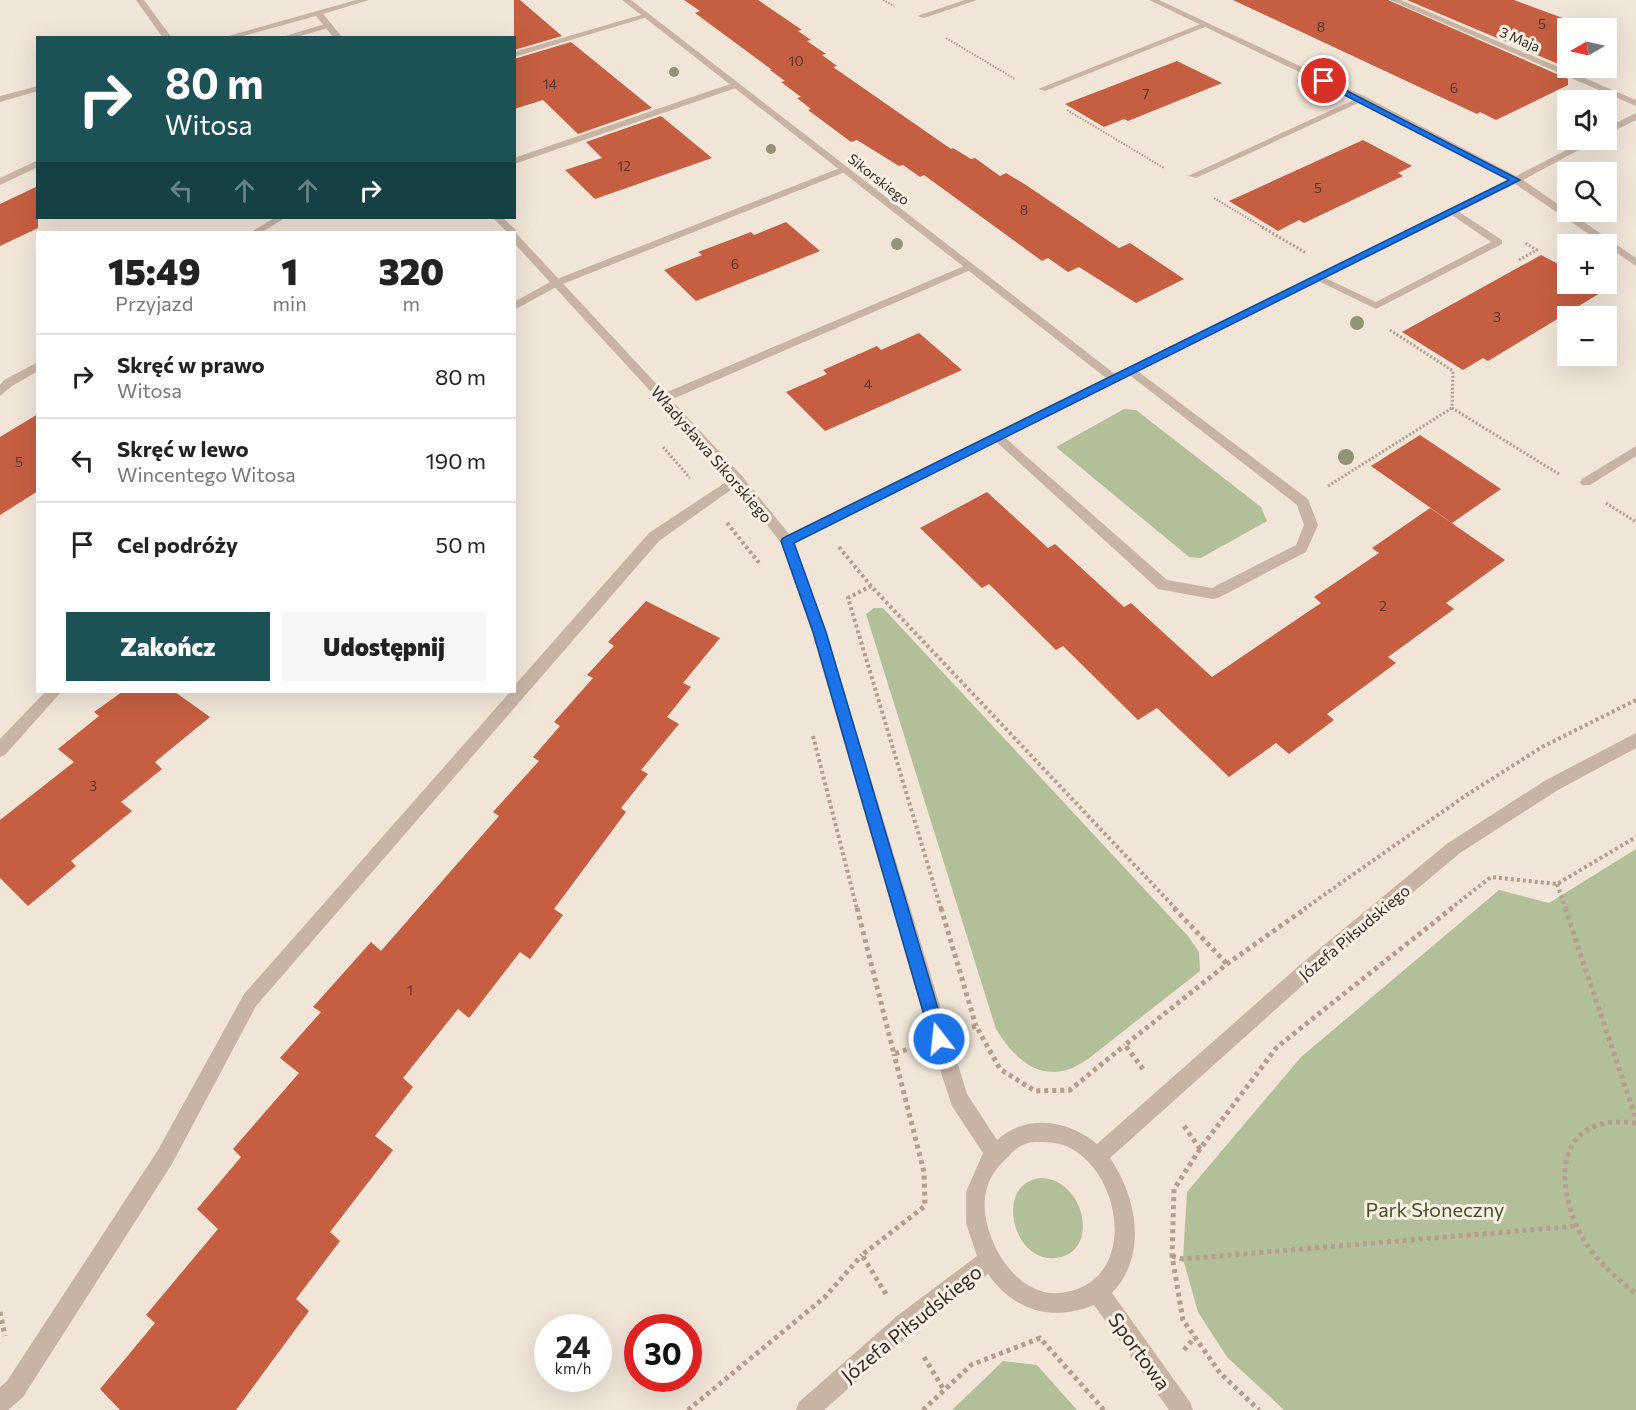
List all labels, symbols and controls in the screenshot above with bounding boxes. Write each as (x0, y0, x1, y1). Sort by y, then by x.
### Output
house number: 5 (1538, 15, 1546, 32)
house number: 8 (1317, 18, 1325, 35)
north arrow (1557, 18, 1617, 78)
map controls (1557, 18, 1617, 366)
street label: 3 Maja (1497, 23, 1543, 55)
house number: 10 (788, 52, 804, 69)
pin (1298, 55, 1349, 106)
text: 80 m (165, 56, 264, 108)
icon: right (66, 60, 144, 138)
icon: arrive (1307, 64, 1340, 97)
house number: 14 (543, 75, 558, 92)
house number: 6 (1450, 79, 1458, 96)
house number: 7 (1142, 85, 1150, 102)
button: sound (1557, 90, 1617, 150)
text: Witosa (165, 108, 253, 141)
street label: Sikorskiego (845, 150, 913, 208)
house number: 12 (617, 157, 631, 174)
button: search (1557, 162, 1617, 222)
icon: left (165, 174, 198, 207)
icon: ahead (228, 174, 261, 207)
icon: ahead (291, 174, 324, 207)
icon: right (354, 174, 387, 207)
house number: 5 (1314, 179, 1322, 196)
house number: 8 (1020, 201, 1028, 218)
button: + (1557, 234, 1617, 294)
text: 15:49 (108, 248, 201, 292)
text: 1 (281, 248, 298, 292)
text: 320 (379, 248, 444, 292)
house number: 6 (731, 255, 739, 272)
text: Przyjazd (115, 291, 193, 315)
text: min (273, 291, 307, 315)
text: m (403, 291, 420, 315)
button: − (1557, 306, 1617, 366)
house number: 3 (1493, 308, 1501, 325)
text: Skręć w prawo (117, 351, 265, 378)
icon: right (66, 360, 99, 393)
text: 80 m (435, 363, 486, 390)
house number: 4 (864, 375, 873, 392)
text: Witosa (117, 378, 182, 402)
street label: Władysława Sikorskiego (647, 382, 777, 526)
text: Skręć w lewo (117, 435, 249, 462)
icon: left (66, 444, 99, 477)
text: 190 m (425, 447, 486, 474)
house number: 5 (15, 453, 23, 470)
text: Wincentego Witosa (117, 462, 296, 486)
icon: arrive (66, 528, 99, 561)
text: Cel podróży (117, 531, 238, 558)
text: 50 m (436, 531, 486, 558)
house number: 2 (1379, 597, 1387, 614)
button: Zakończ (66, 612, 270, 681)
button: Udostępnij (282, 612, 486, 681)
house number: 3 (89, 777, 97, 794)
street label: Józefa Piłsudskiego (1295, 880, 1413, 984)
house number: 1 (407, 981, 413, 998)
position arrow (907, 1007, 971, 1071)
park label: Park Słoneczny (1366, 1197, 1504, 1221)
street label: Józefa Piłsudskiego (836, 1259, 986, 1387)
street label: Sportowa (1104, 1308, 1176, 1394)
speed limit sign: 30 (624, 1314, 702, 1392)
text: 24 (555, 1327, 591, 1364)
text: km/h (555, 1359, 591, 1377)

